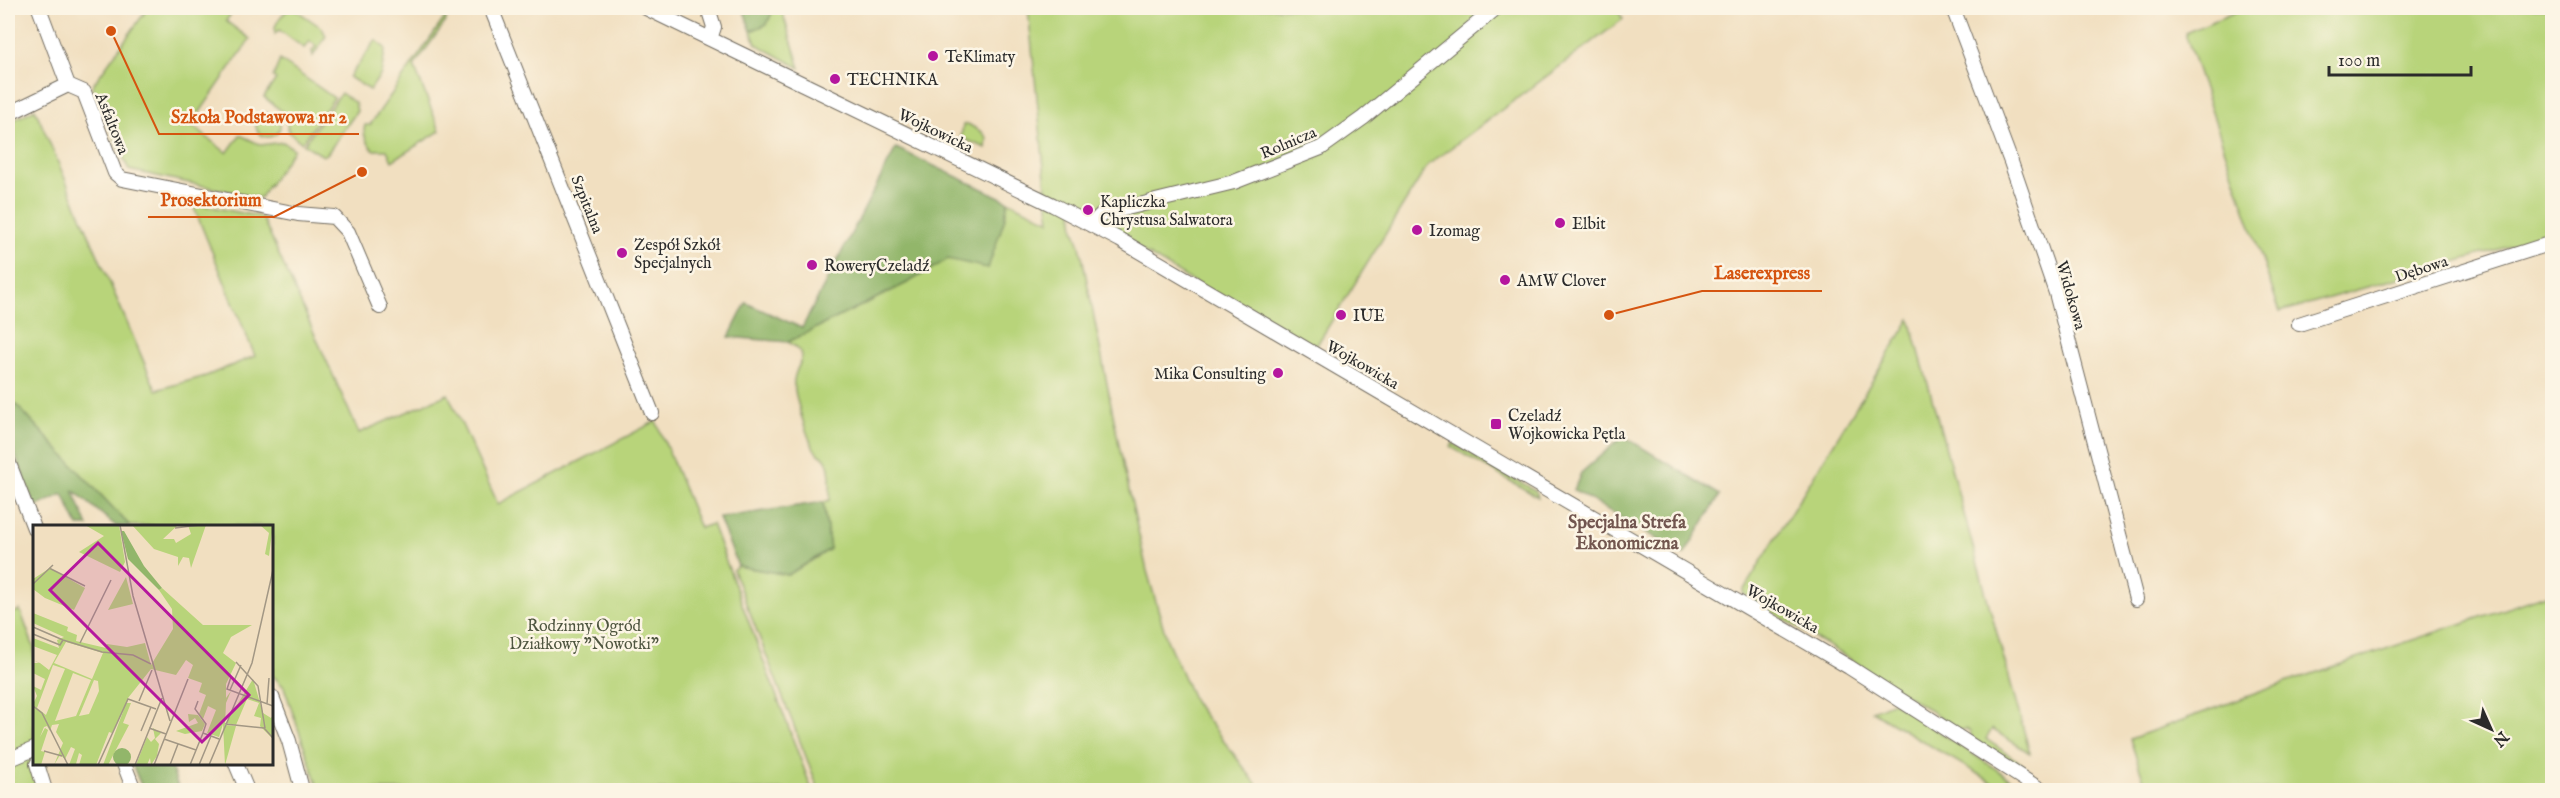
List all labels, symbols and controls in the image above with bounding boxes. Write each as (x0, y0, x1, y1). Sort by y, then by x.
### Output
scale bar (2329, 39, 2472, 77)
place label: TeKlimaty (945, 48, 1015, 68)
marker: TeKlimaty (926, 49, 940, 63)
text: 100 m (2338, 50, 2380, 73)
place label: TECHNIKA (847, 71, 939, 91)
marker: TECHNIKA (828, 72, 842, 86)
street label: Asfaltowa (89, 89, 133, 158)
callout: Szkoła Podstawowa nr 2 (159, 98, 359, 134)
street label: Wojkowicka (894, 105, 976, 159)
text: Szkoła Podstawowa nr 2 (171, 107, 348, 130)
street label: Rolnicza (1258, 123, 1320, 165)
street label: Szpitalna (566, 173, 607, 237)
callout: Prosektorium (148, 181, 274, 217)
text: Prosektorium (160, 190, 262, 213)
place label: Kapliczka Chrystusa Salwatora (1100, 193, 1233, 231)
marker: Kapliczka Chrystusa Salwatora (1081, 203, 1095, 217)
place label: Elbit (1572, 215, 1606, 235)
marker: Elbit (1553, 216, 1567, 230)
place label: Izomag (1429, 222, 1480, 242)
marker: Izomag (1410, 223, 1424, 237)
place label: Zespół Szkół Specjalnych (634, 236, 721, 274)
marker: Zespół Szkół Specjalnych (615, 246, 629, 260)
street label: Dębowa (2393, 252, 2451, 288)
callout: Laserexpress (1702, 255, 1822, 291)
place label: RoweryCzeladź (824, 257, 929, 277)
marker: RoweryCzeladź (805, 258, 819, 272)
street label: Widokowa (2051, 259, 2089, 332)
text: Laserexpress (1714, 263, 1811, 286)
place label: AMW Clover (1516, 272, 1606, 292)
marker: AMW Clover (1498, 273, 1512, 287)
place label: IUE (1353, 307, 1385, 327)
marker: IUE (1334, 308, 1348, 322)
street label: Wojkowicka (1322, 337, 1402, 395)
place label: Mika Consulting (1154, 365, 1266, 385)
marker: Mika Consulting (1271, 366, 1285, 380)
place label: Czeladź Wojkowicka Pętla (1508, 407, 1625, 445)
marker: Czeladź Wojkowicka Pętla (1489, 417, 1503, 431)
district label: Specjalna Strefa Ekonomiczna (1568, 512, 1687, 556)
inset map (33, 525, 273, 765)
street label: Wojkowicka (1742, 581, 1822, 639)
park label: Rodzinny Ogród Działkowy "Nowotki" (509, 617, 659, 655)
north arrow (2461, 699, 2521, 759)
text: N (2488, 726, 2513, 750)

